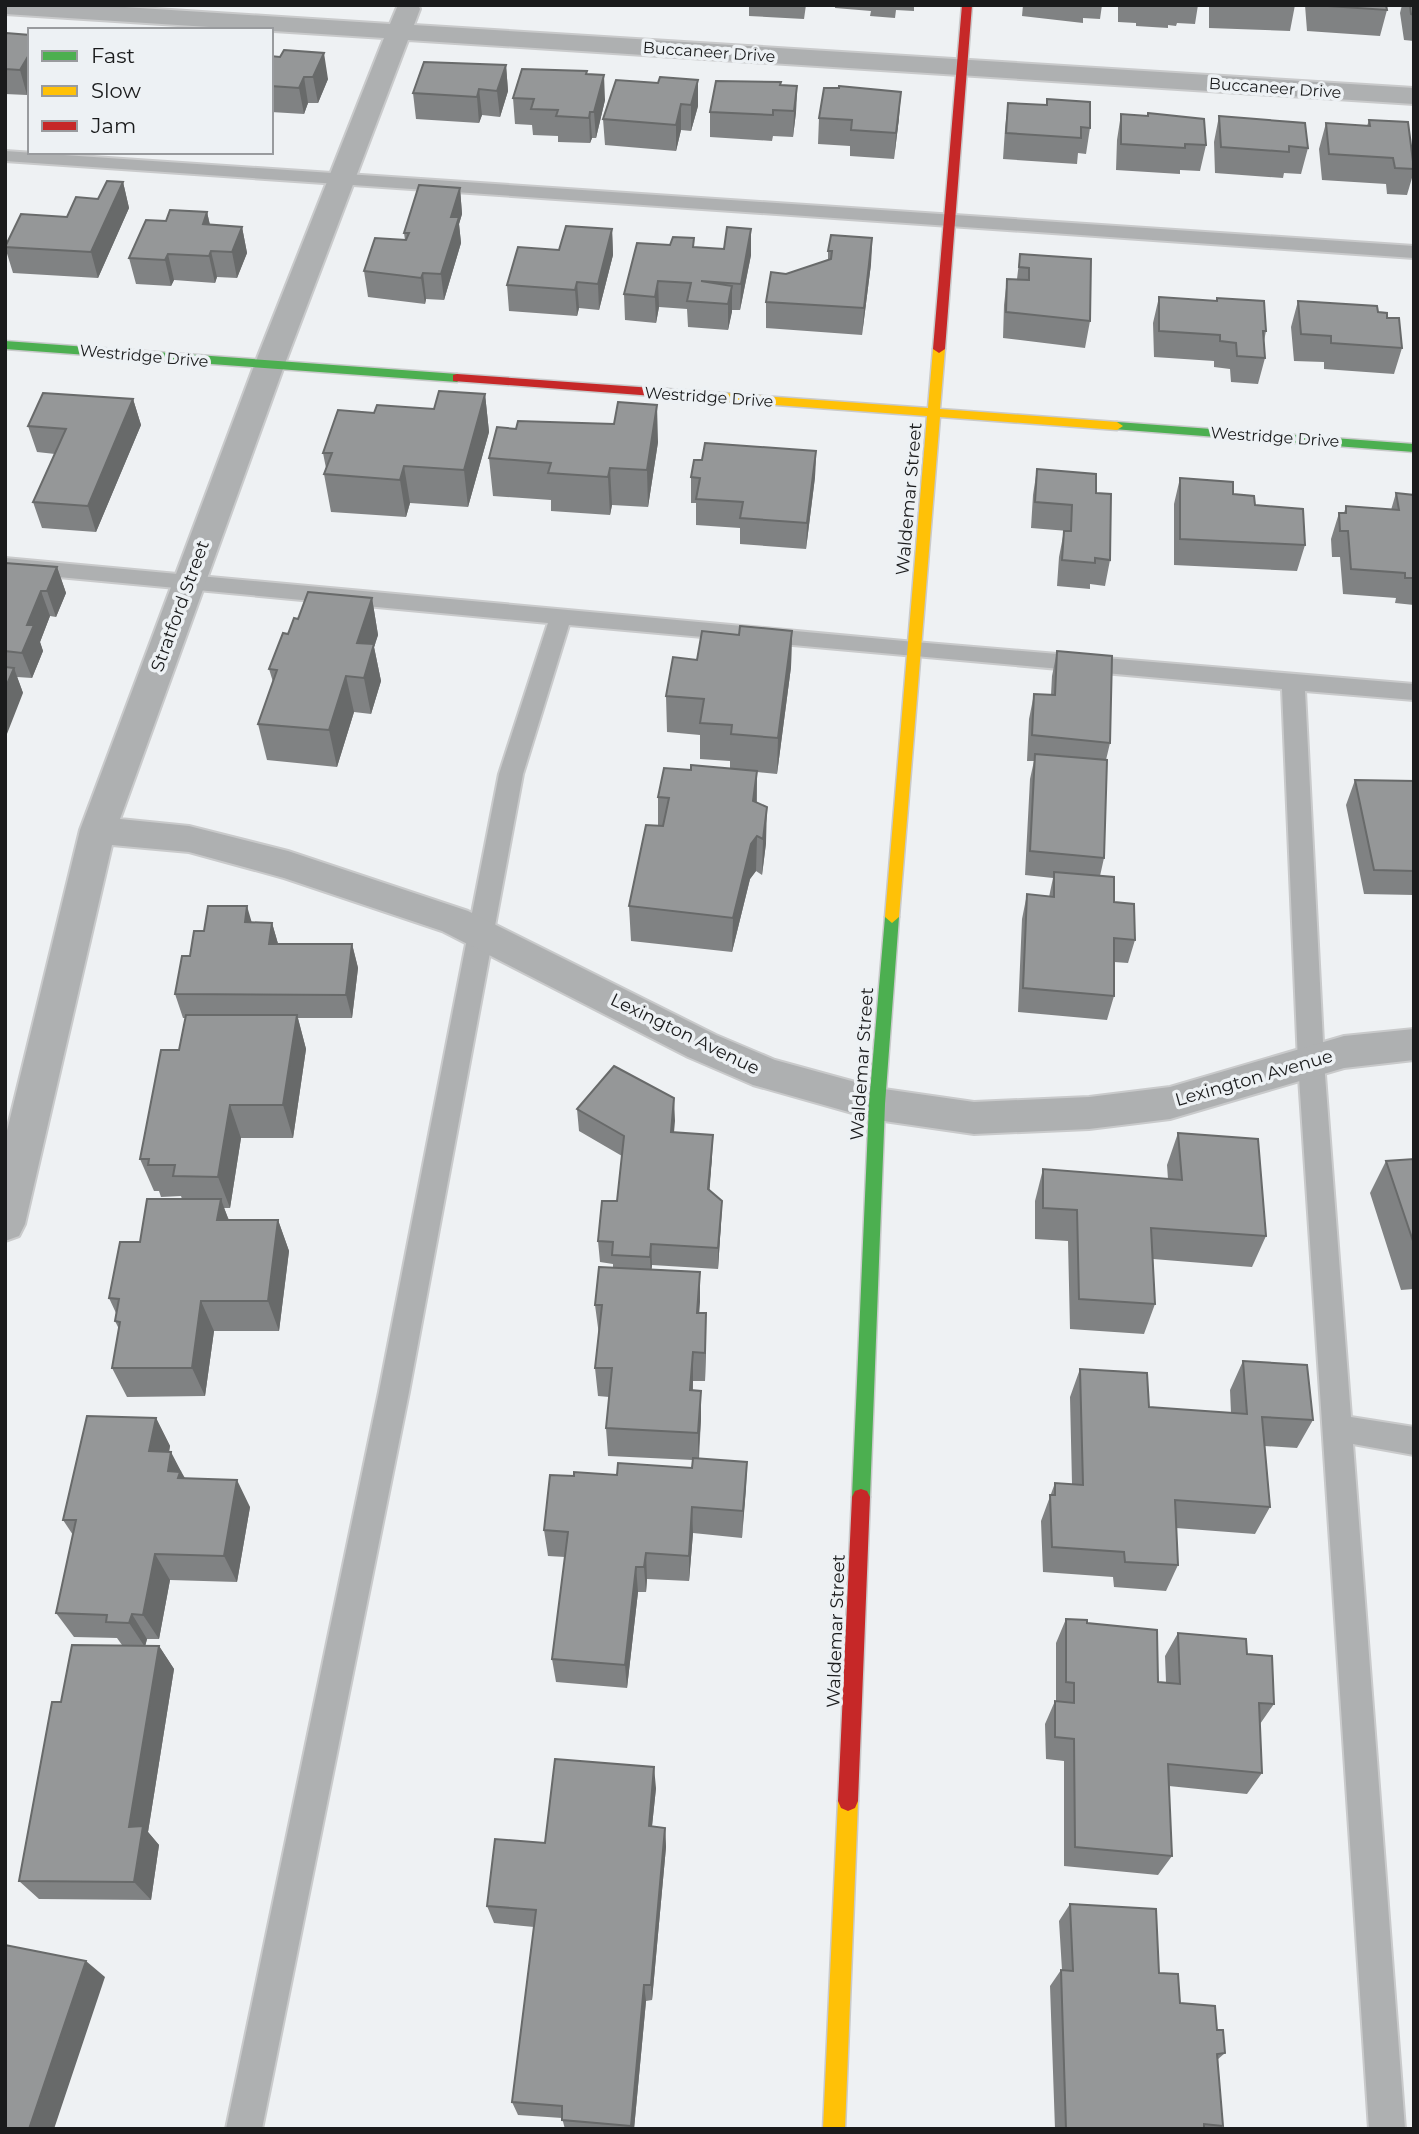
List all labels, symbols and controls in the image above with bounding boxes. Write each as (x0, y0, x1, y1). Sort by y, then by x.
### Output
legend (28, 28, 273, 154)
street label: Buccaneer Drive (642, 38, 776, 66)
text: Fast (91, 43, 135, 68)
street label: Buccaneer Drive (1208, 74, 1342, 102)
text: Slow (91, 78, 141, 103)
text: Jam (90, 113, 136, 138)
street label: Westridge Drive (79, 341, 209, 371)
street label: Westridge Drive (644, 383, 774, 411)
street label: Waldemar Street (891, 422, 927, 576)
street label: Westridge Drive (1210, 423, 1340, 451)
street label: Stratford Street (146, 537, 214, 675)
street label: Waldemar Street (846, 987, 878, 1141)
street label: Lexington Avenue (607, 988, 763, 1080)
street label: Lexington Avenue (1173, 1045, 1336, 1111)
street label: Waldemar Street (822, 1554, 850, 1708)

